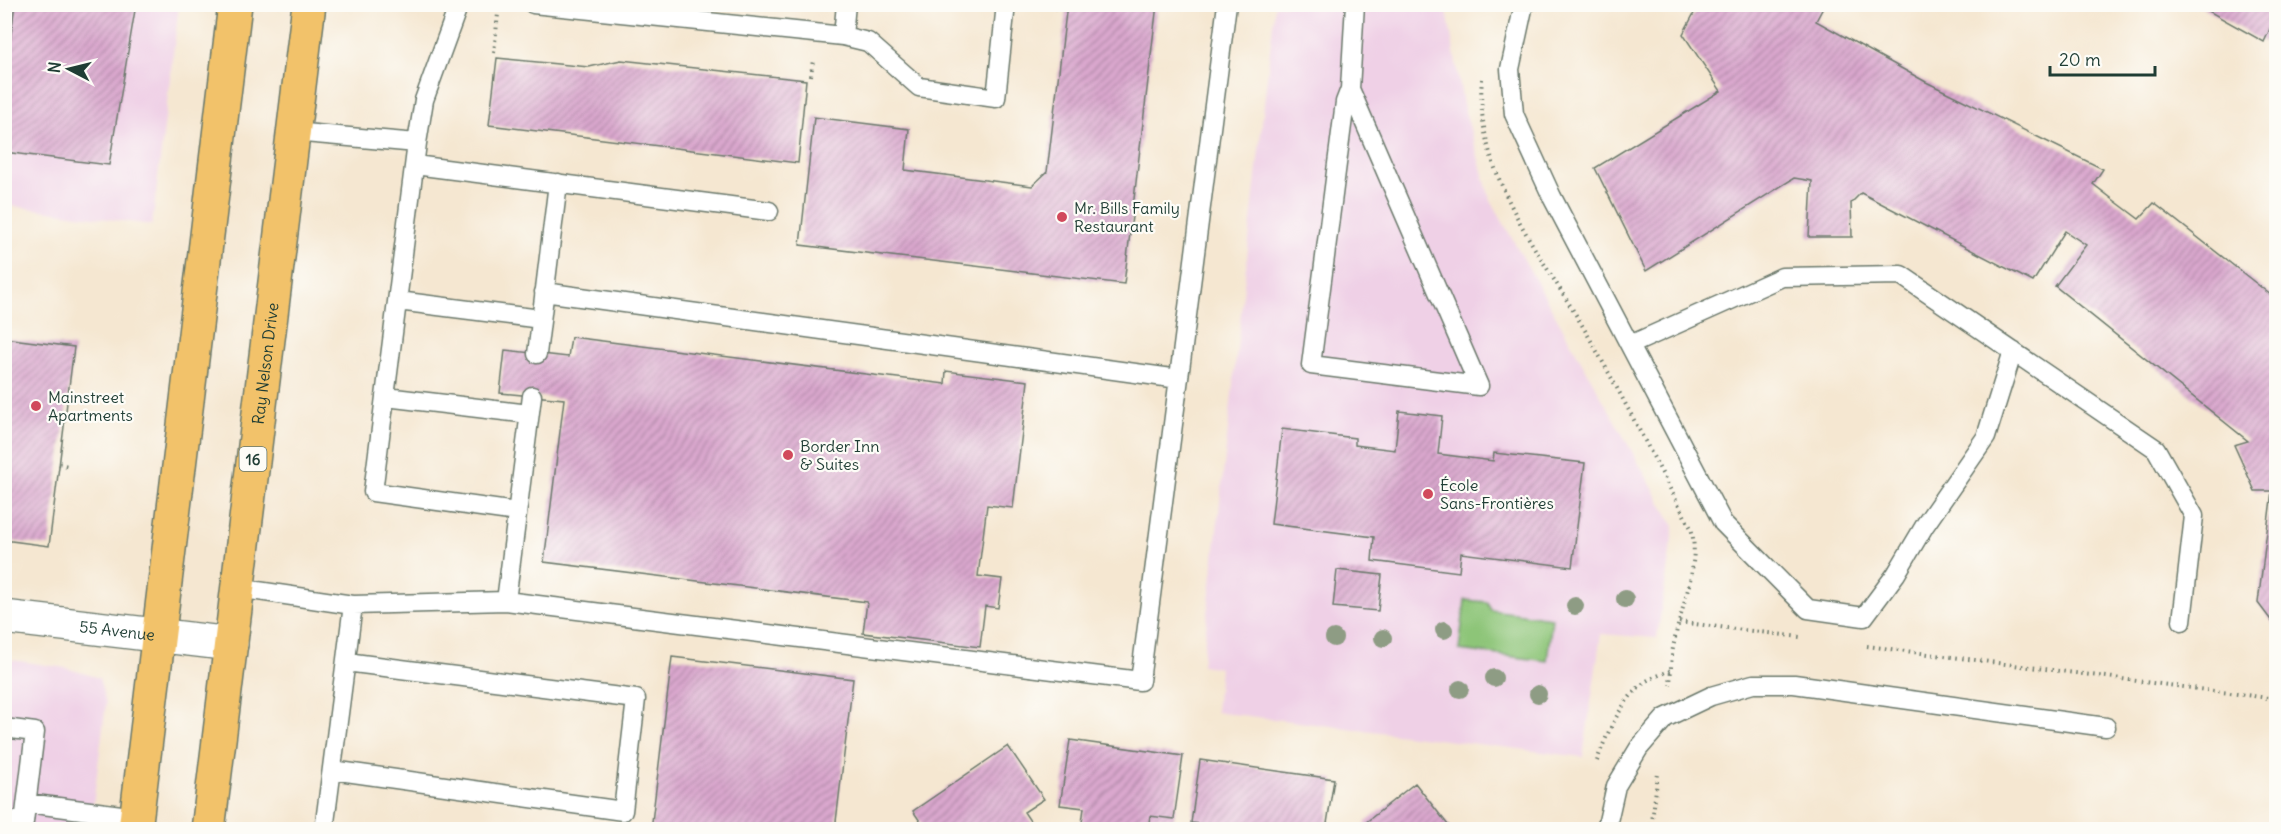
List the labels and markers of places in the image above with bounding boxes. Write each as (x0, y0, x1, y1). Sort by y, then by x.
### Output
place label: Mr. Bills Family Restaurant (1074, 198, 1180, 236)
marker: Mr. Bills Family Restaurant (1055, 210, 1069, 224)
place label: Mainstreet Apartments (48, 387, 133, 425)
marker: Mainstreet Apartments (29, 399, 43, 413)
place label: Border Inn & Suites (800, 436, 880, 474)
marker: Border Inn & Suites (781, 448, 795, 462)
place label: École Sans-Frontières (1440, 475, 1554, 513)
marker: École Sans-Frontières (1421, 487, 1435, 501)

